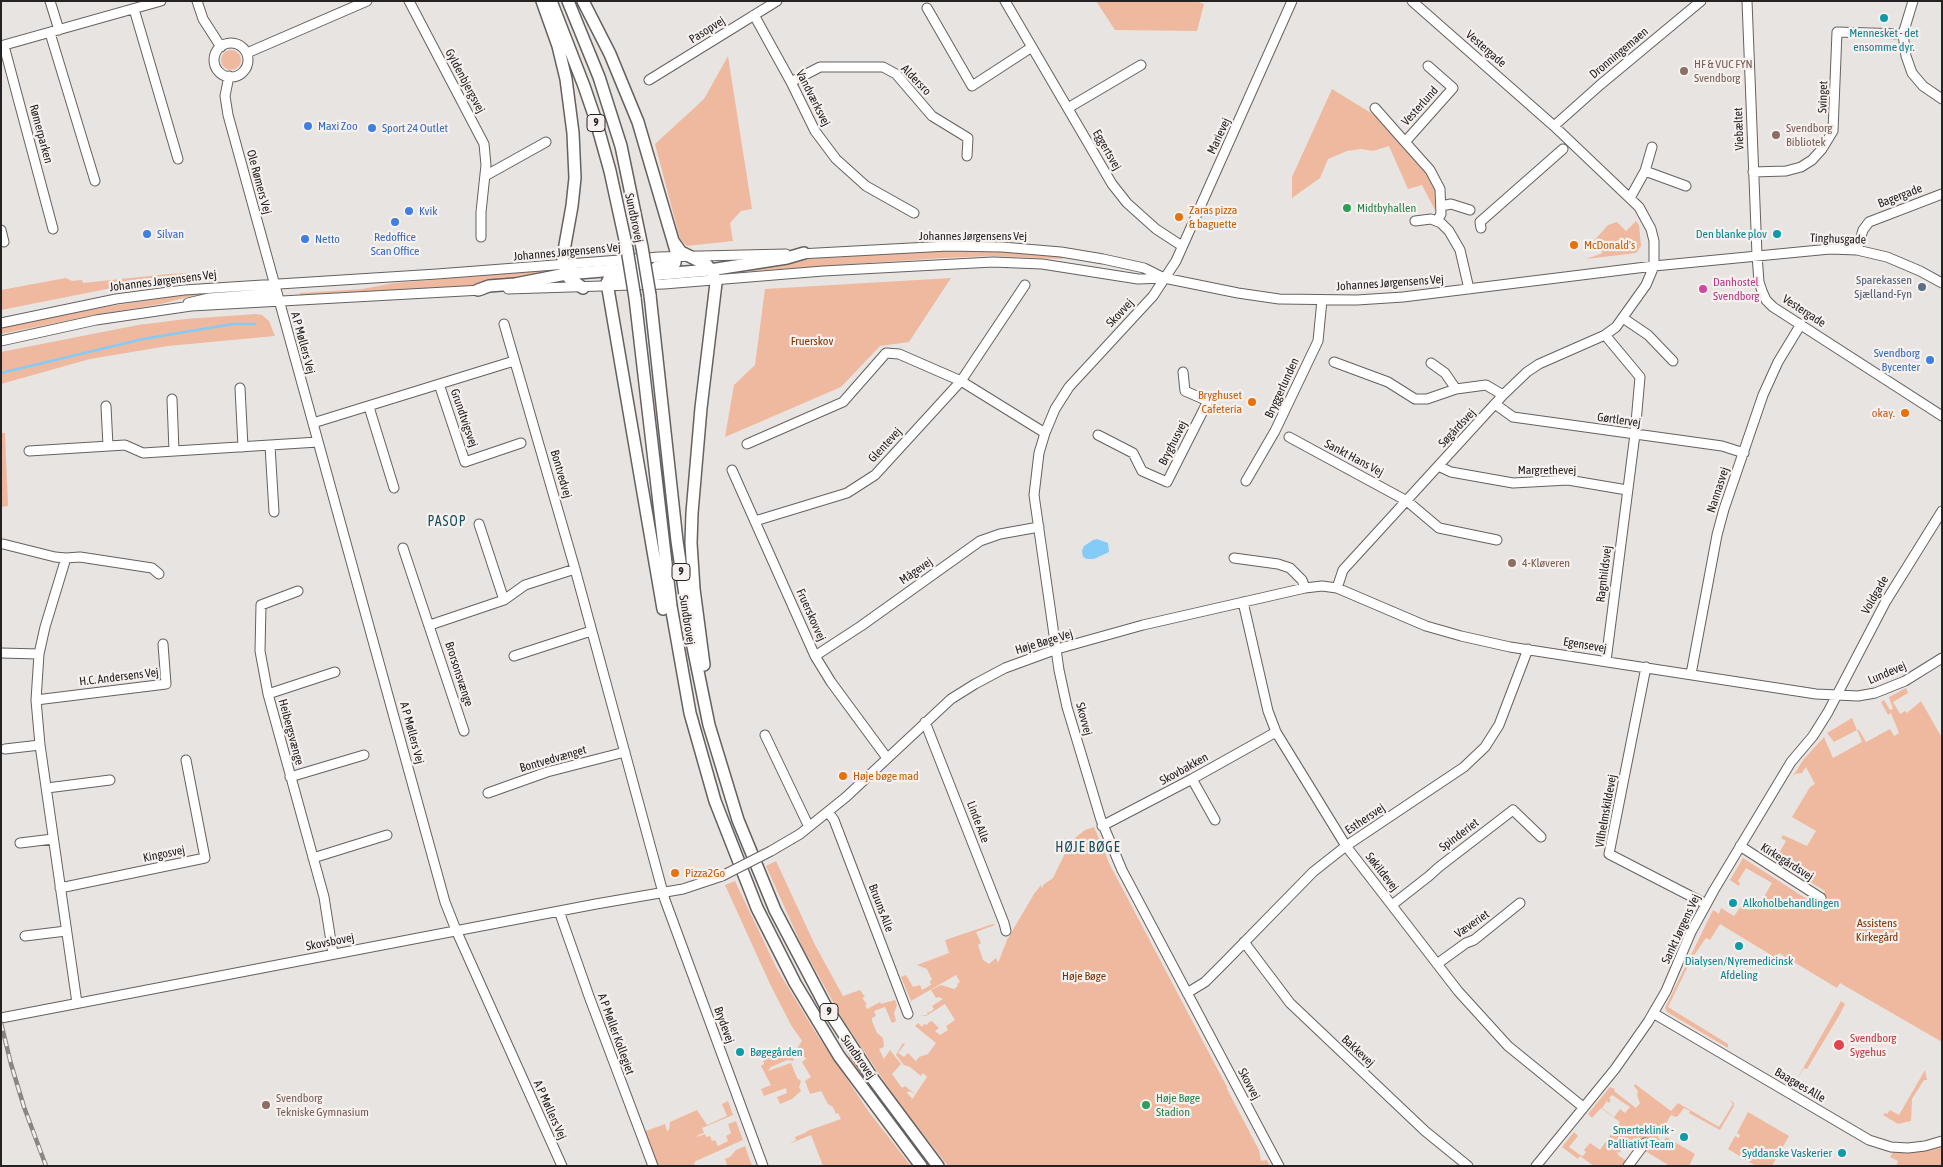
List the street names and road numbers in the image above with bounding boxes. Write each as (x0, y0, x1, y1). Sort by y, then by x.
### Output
street label: Pasopvej (686, 13, 728, 47)
street label: Dronningemaen (1587, 24, 1651, 82)
street label: Vestergade (1463, 28, 1509, 70)
street label: Gyldenbjergsvej (442, 46, 488, 116)
street label: Aldersro (898, 62, 934, 98)
street label: Vandværksvej (793, 67, 833, 129)
street label: Svinget (1815, 81, 1831, 113)
street label: Vesterlund (1399, 83, 1441, 129)
street label: Rømerparken (26, 103, 56, 165)
street label: Viebæltet (1731, 107, 1747, 151)
road number: 9 (587, 115, 605, 132)
street label: Marievej (1204, 116, 1234, 156)
street label: Eggertsvej (1090, 127, 1124, 173)
street label: Ole Rømers Vej (243, 148, 275, 216)
street label: Bagergade (1876, 181, 1924, 211)
street label: Sundbrovej (622, 192, 646, 244)
street label: Johannes Jørgensens Vej (919, 229, 1027, 243)
street label: Tinghusgade (1810, 231, 1866, 247)
street label: Johannes Jørgensens Vej (513, 240, 621, 264)
street label: Johannes Jørgensens Vej (109, 267, 217, 295)
street label: Johannes Jørgensens Vej (1336, 272, 1444, 294)
street label: Vestergade (1780, 292, 1828, 330)
street label: Skovvej (1103, 296, 1137, 330)
street label: A P Møllers Vej (288, 310, 318, 376)
street label: Bryggerlunden (1262, 356, 1302, 420)
street label: Grundtvigsvej (447, 387, 481, 449)
street label: Søgårdsvej (1435, 406, 1479, 450)
street label: Gørtlervej (1596, 410, 1642, 430)
street label: Bryghusvej (1156, 418, 1190, 468)
street label: Glentevej (865, 425, 905, 465)
street label: Sankt Hans Vej (1322, 436, 1386, 480)
street label: Bontvedvej (547, 448, 575, 500)
street label: Margrethevej (1518, 463, 1576, 477)
street label: Nannasvej (1704, 465, 1732, 515)
street label: Ragnhildsvej (1593, 545, 1615, 603)
street label: Mågevej (897, 555, 935, 587)
road number: 9 (672, 564, 690, 580)
street label: Voldgade (1858, 573, 1892, 617)
street label: Fruerskovvej (793, 587, 829, 643)
street label: Sundbrovej (676, 594, 698, 646)
street label: Høje Bøge Vej (1013, 626, 1075, 658)
street label: Egensevej (1562, 634, 1608, 656)
street label: Brorsonsvænge (442, 640, 476, 708)
street label: Lundevej (1866, 658, 1908, 688)
street label: H.C. Andersens Vej (79, 665, 159, 689)
street label: Heibergsvænge (275, 697, 307, 767)
street label: A P Møllers Vej (397, 700, 427, 766)
street label: Skovvej (1073, 701, 1095, 737)
street label: Bontvedvænget (518, 743, 588, 775)
street label: Skovbakken (1157, 750, 1211, 788)
street label: Vilhelmskildevej (1592, 773, 1620, 849)
street label: Linde Alle (963, 799, 993, 845)
street label: Esthersvej (1342, 800, 1388, 838)
street label: Spinderiet (1436, 816, 1482, 854)
street label: Kirkegårdsvej (1758, 840, 1816, 884)
street label: Kingosvej (142, 843, 186, 865)
street label: Søkildevej (1362, 850, 1402, 894)
street label: Bruuns Alle (865, 882, 897, 934)
street label: Sankt Jørgens Vej (1659, 892, 1703, 966)
street label: Væveriet (1452, 907, 1492, 941)
street label: Skovsbovej (305, 930, 355, 954)
street label: A P Møller Kollegiet (595, 991, 637, 1077)
road number: 9 (820, 1004, 838, 1020)
street label: Brydevej (711, 1005, 737, 1045)
street label: Sundbrovej (838, 1032, 878, 1082)
street label: Bakkevej (1338, 1032, 1378, 1070)
street label: Baagøes Alle (1772, 1065, 1828, 1105)
street label: Skovvej (1235, 1066, 1263, 1102)
street label: A P Møllers Vej (530, 1078, 570, 1142)

